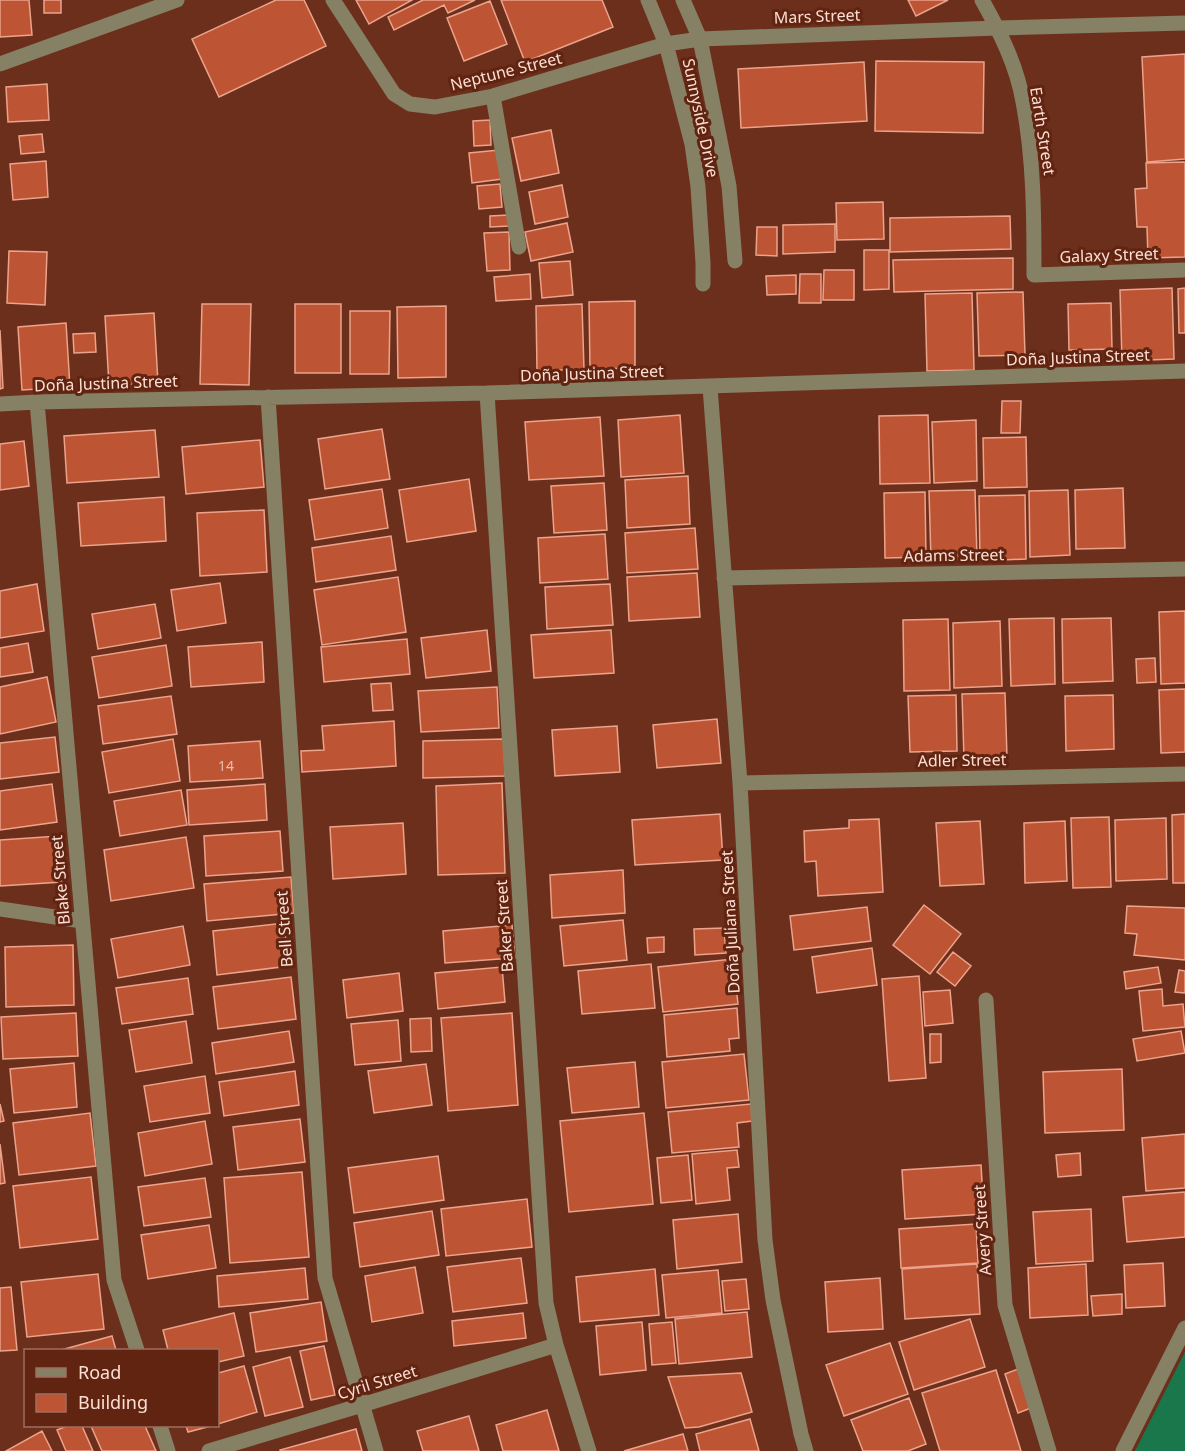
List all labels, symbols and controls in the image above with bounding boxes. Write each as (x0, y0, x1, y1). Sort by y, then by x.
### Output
street label: Mars Street (773, 3, 861, 29)
street label: Neptune Street (448, 46, 564, 96)
street label: Sunnyside Drive (678, 57, 724, 179)
street label: Earth Street (1025, 85, 1061, 177)
street label: Galaxy Street (1059, 242, 1159, 268)
street label: Doña Justina Street (1006, 343, 1151, 371)
street label: Doña Justina Street (520, 359, 665, 387)
street label: Doña Justina Street (34, 369, 179, 397)
street label: Adams Street (904, 543, 1005, 567)
street label: Adler Street (917, 748, 1007, 772)
house number: 14 (218, 756, 234, 775)
street label: Blake Street (45, 834, 75, 926)
street label: Doña Juliana Street (715, 850, 745, 994)
street label: Baker Street (490, 879, 518, 973)
street label: Bell Street (270, 890, 298, 968)
street label: Avery Street (968, 1184, 996, 1276)
legend (24, 1349, 219, 1427)
street label: Cyril Street (335, 1359, 420, 1405)
text: Road (78, 1360, 121, 1384)
text: Building (78, 1390, 148, 1414)

